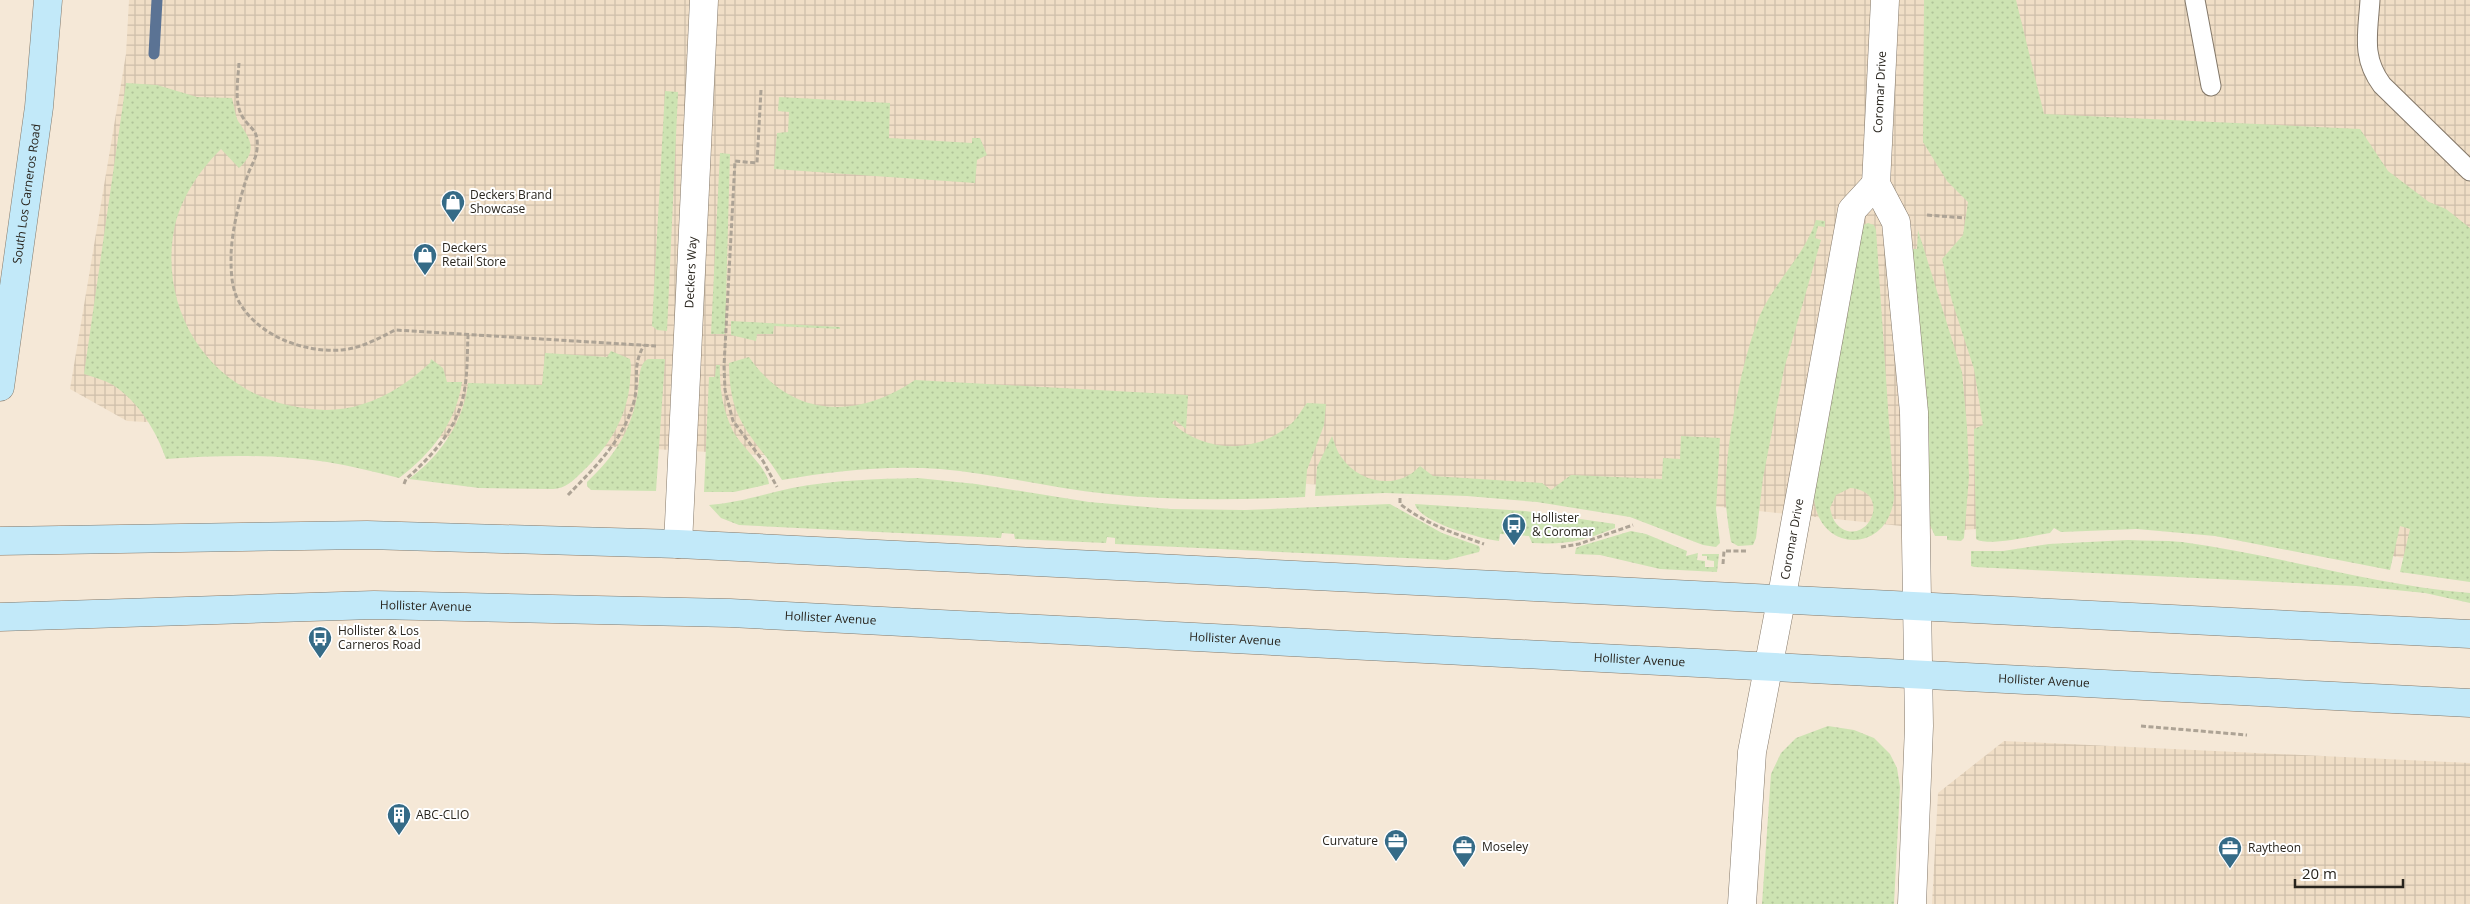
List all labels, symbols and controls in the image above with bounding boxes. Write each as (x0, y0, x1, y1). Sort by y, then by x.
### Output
street label: Coromar Drive (1869, 50, 1890, 133)
street label: South Los Carneros Road (8, 123, 45, 265)
place label: Deckers Brand Showcase (470, 186, 552, 217)
shop icon: Deckers Brand Showcase (440, 189, 466, 223)
street label: Deckers Way (680, 235, 701, 309)
place label: Deckers Retail Store (442, 239, 506, 270)
shop icon: Deckers Retail Store (412, 242, 438, 276)
street label: Coromar Drive (1776, 497, 1807, 581)
place label: Hollister & Coromar (1532, 509, 1594, 540)
bus stop icon: Hollister & Coromar (1501, 512, 1527, 546)
street label: Hollister Avenue (380, 596, 472, 615)
street label: Hollister Avenue (784, 607, 877, 629)
place label: Hollister & Los Carneros Road (338, 622, 421, 653)
bus stop icon: Hollister & Los Carneros Road (307, 625, 333, 659)
street label: Hollister Avenue (1189, 628, 1282, 649)
street label: Hollister Avenue (1593, 649, 1686, 670)
street label: Hollister Avenue (1998, 670, 2090, 691)
building icon: ABC-CLIO (386, 802, 412, 836)
place label: ABC-CLIO (416, 806, 469, 823)
office icon: Curvature (1383, 828, 1409, 862)
place label: Curvature (1322, 832, 1378, 849)
office icon: Moseley (1451, 834, 1477, 868)
office icon: Raytheon (2217, 835, 2243, 869)
place label: Moseley (1482, 838, 1529, 855)
place label: Raytheon (2248, 839, 2301, 856)
scale bar (2295, 856, 2402, 888)
text: 20 m (2302, 863, 2337, 883)

